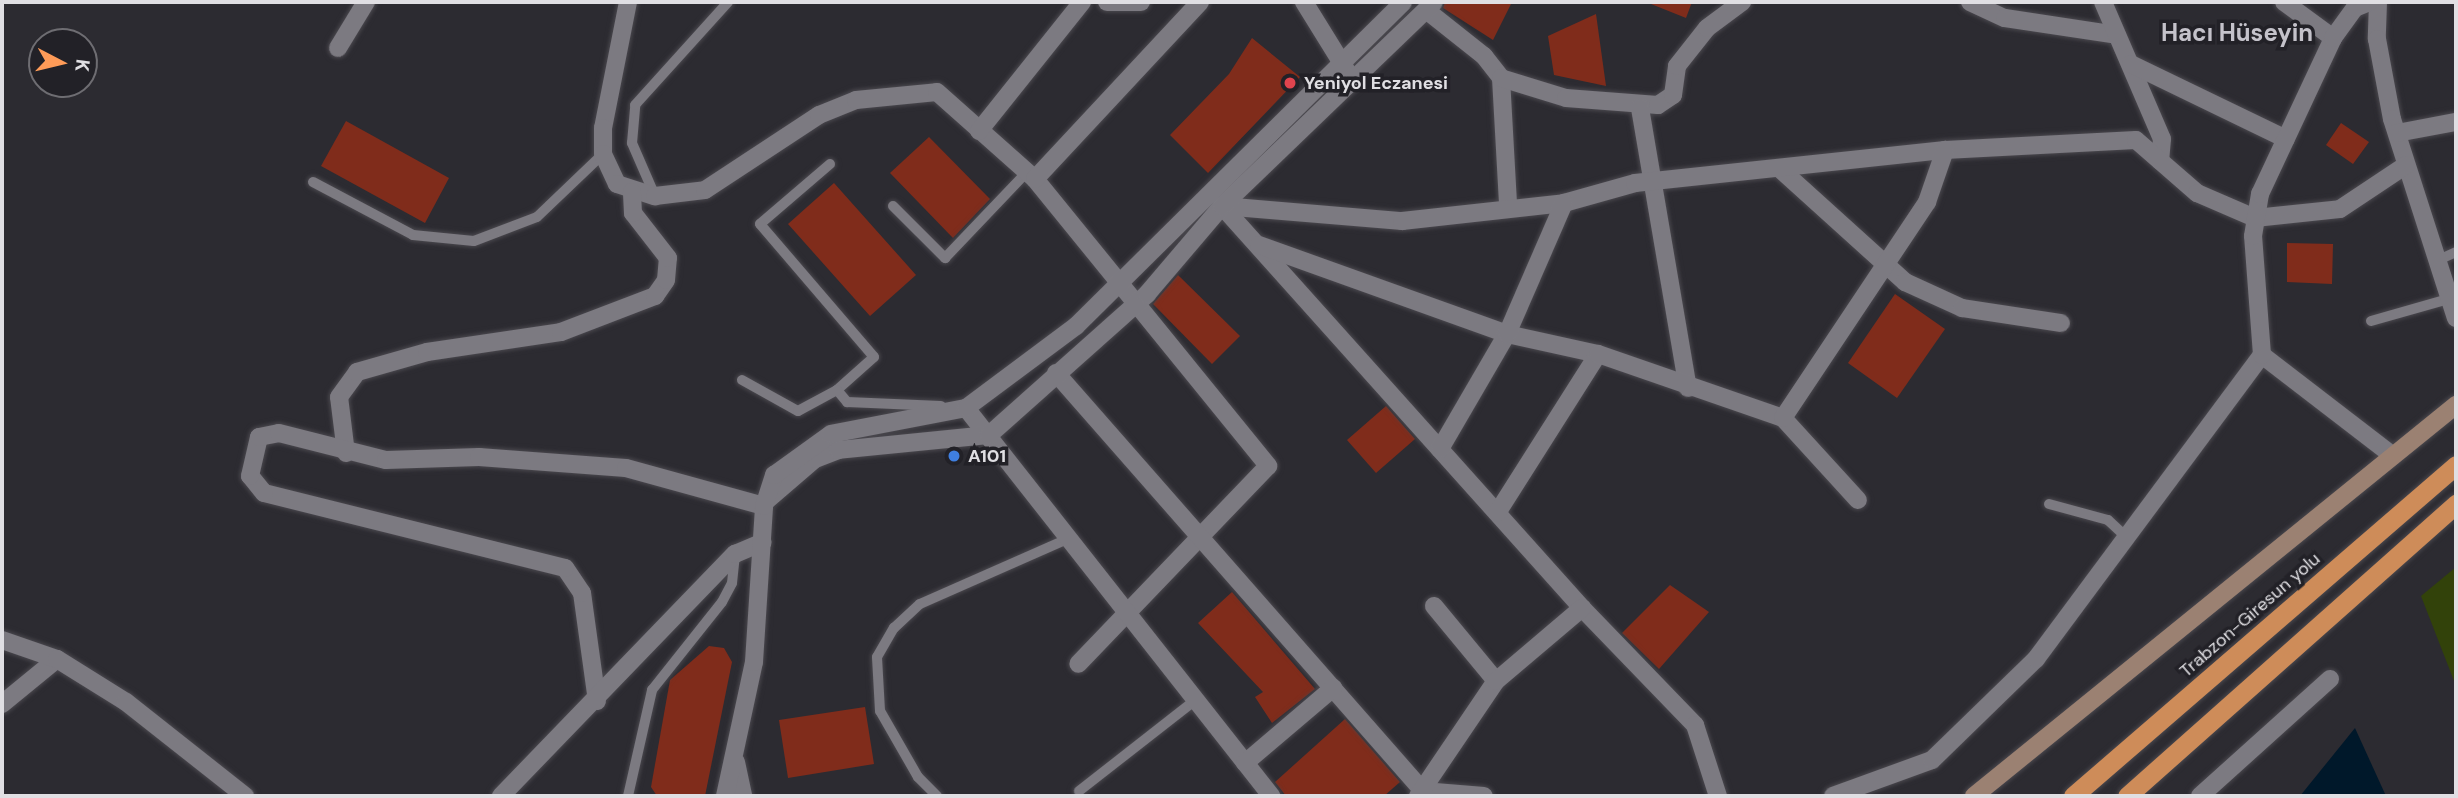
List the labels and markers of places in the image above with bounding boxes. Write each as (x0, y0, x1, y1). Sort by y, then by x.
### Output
place label: Yeniyol Eczanesi (1304, 72, 1448, 94)
marker: Yeniyol Eczanesi (1282, 75, 1298, 91)
place label: A101 (968, 445, 1006, 467)
marker: A101 (946, 448, 962, 464)

